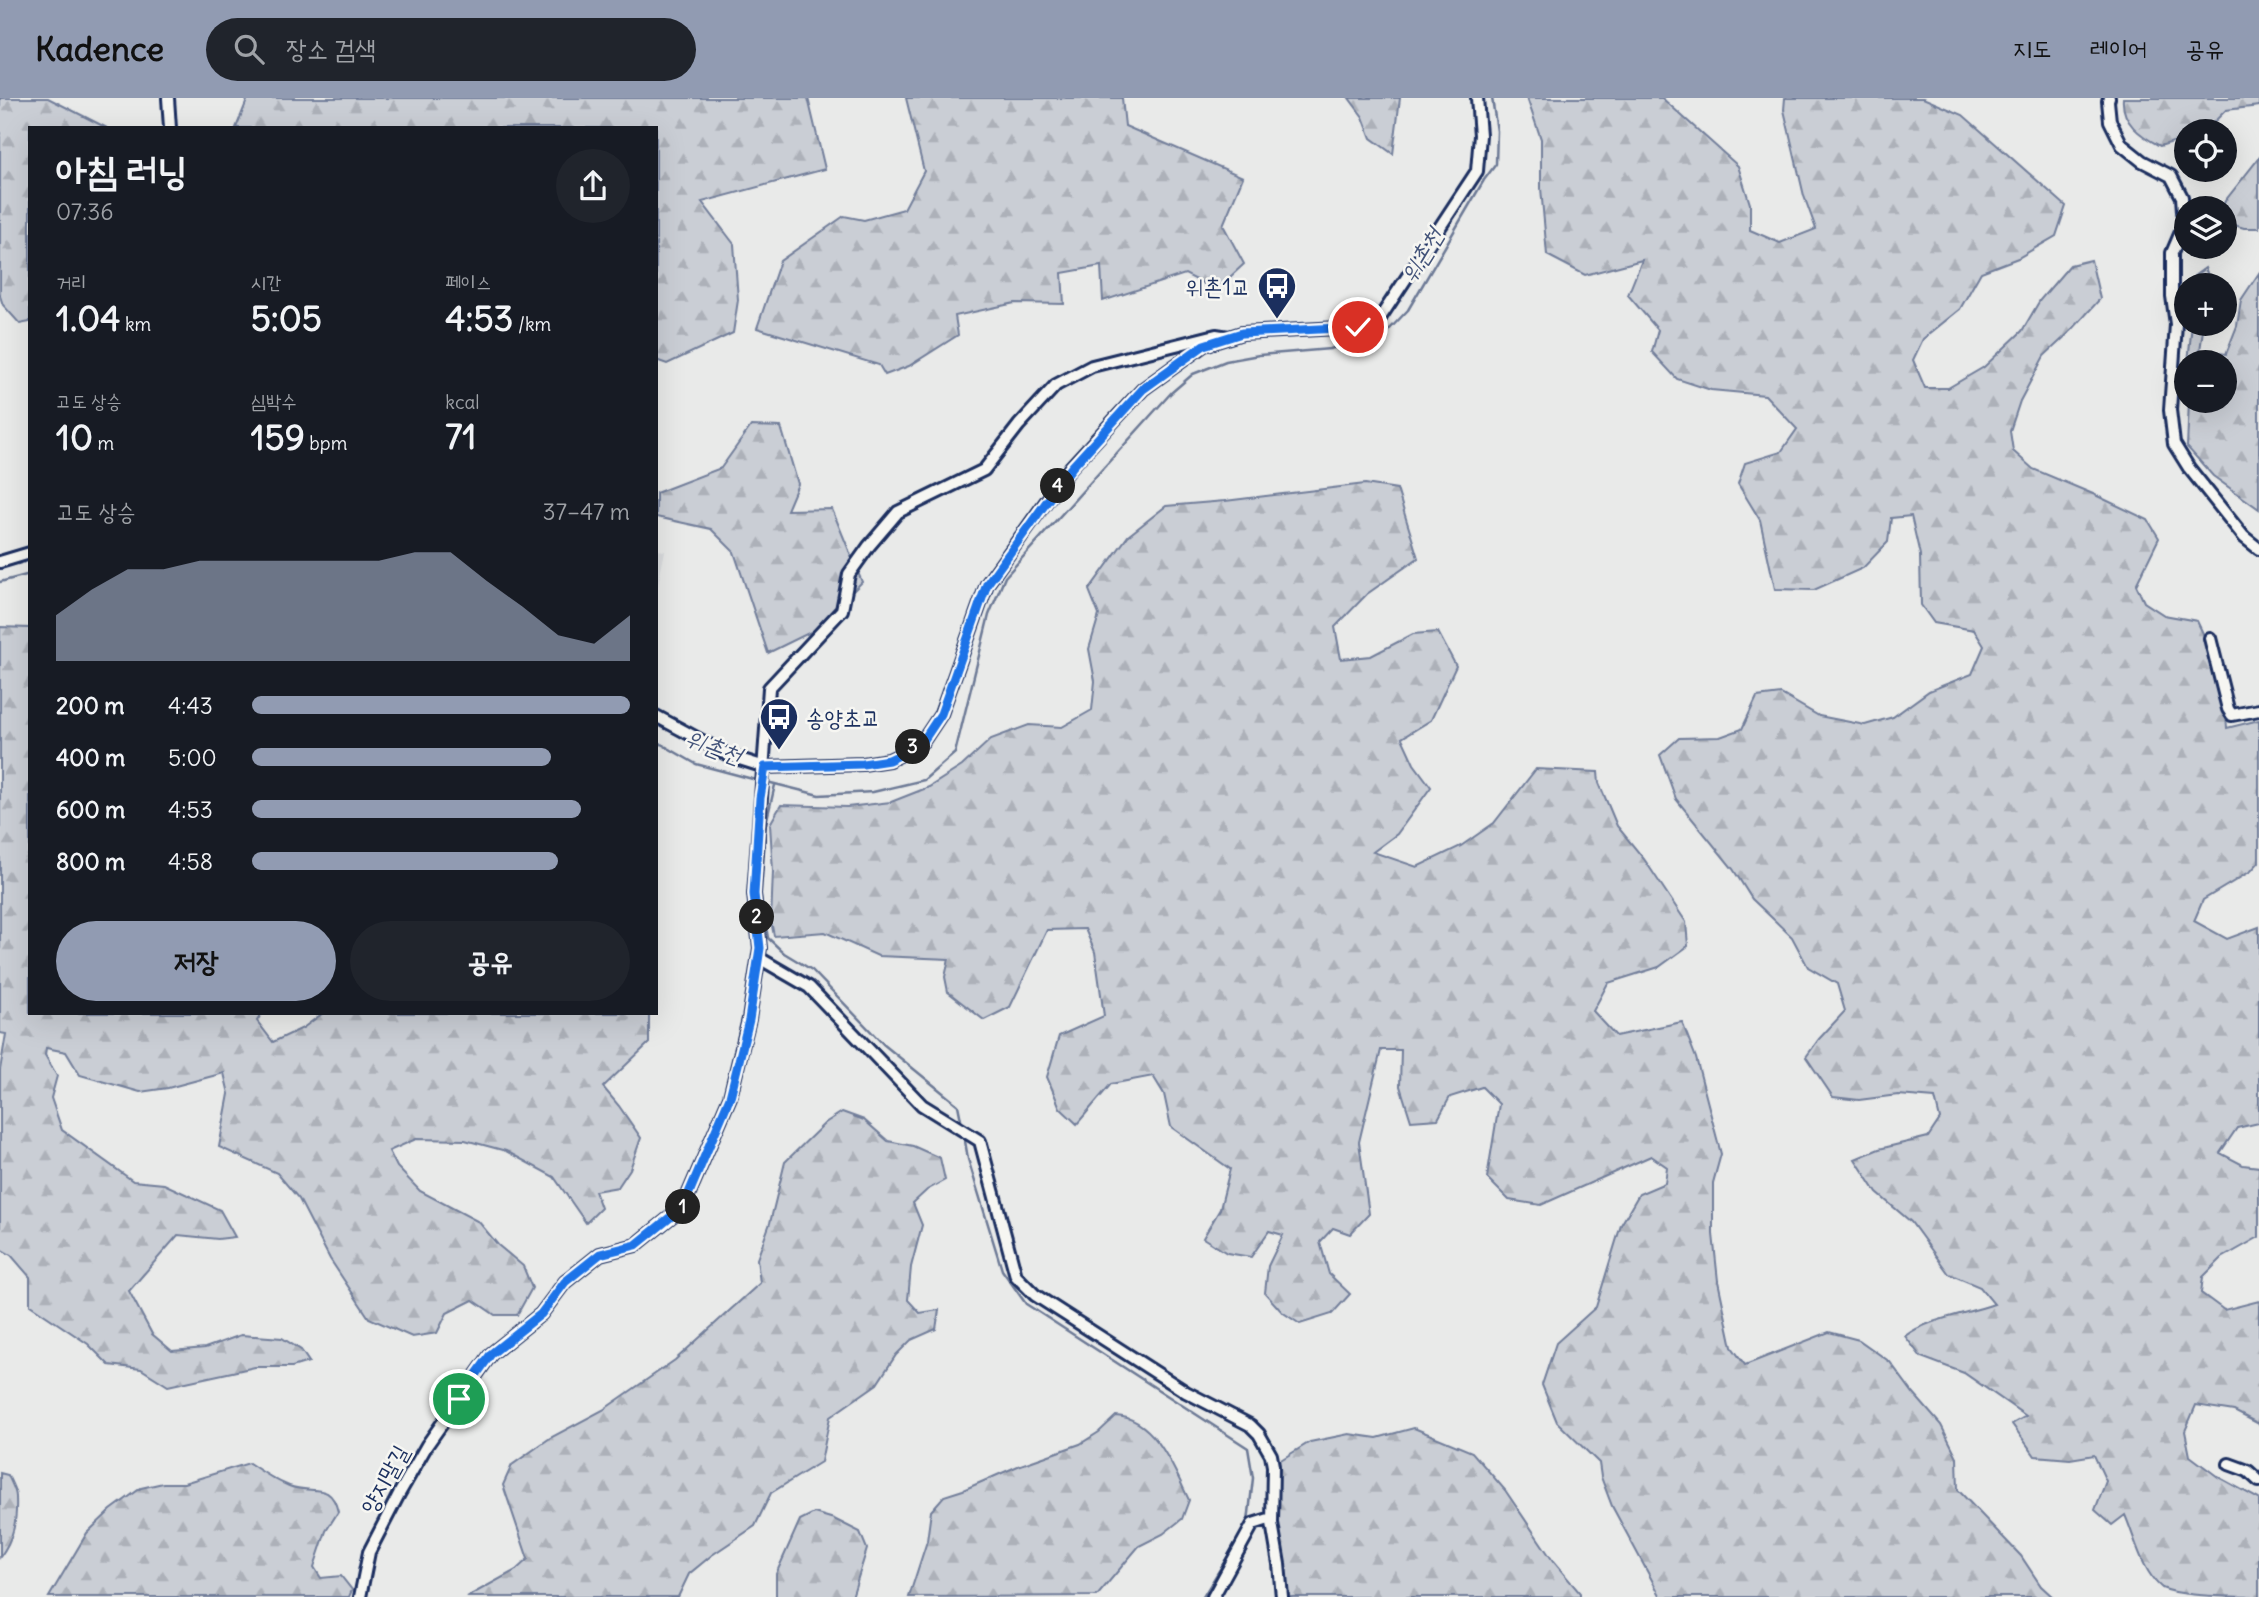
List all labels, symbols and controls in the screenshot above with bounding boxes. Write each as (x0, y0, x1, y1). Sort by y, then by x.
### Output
search box (206, 18, 696, 81)
text: Kadence (35, 28, 164, 70)
icon: search (230, 30, 268, 68)
text: 장소 검색 (286, 32, 376, 65)
text: 지도 (2013, 33, 2051, 63)
text: 레이어 (2089, 33, 2147, 63)
text: 공유 (2185, 33, 2224, 63)
map controls (2174, 119, 2237, 413)
button: locate (2174, 119, 2237, 182)
text: 아침 러닝 (56, 147, 187, 194)
button: share (556, 149, 630, 223)
button: layers (2174, 196, 2237, 259)
text: 07:36 (56, 197, 114, 226)
water label: 위촌천 (1393, 220, 1450, 288)
bus stop icon: 위촌1교 (1256, 265, 1298, 320)
text: 거리 (56, 270, 87, 294)
text: 시간 (251, 270, 281, 294)
text: 페이스 (445, 270, 491, 294)
place label: 위촌1교 (1185, 272, 1250, 301)
button: + (2174, 273, 2237, 336)
text: 1.04 (56, 296, 120, 340)
text: 5:05 (251, 296, 322, 340)
text: 4:53 (445, 296, 513, 340)
pin (1328, 297, 1388, 357)
icon: check (1339, 308, 1377, 346)
text: km (120, 312, 151, 336)
text: /km (513, 312, 551, 336)
button: − (2174, 350, 2237, 413)
text: 고도 상승 (56, 389, 122, 413)
text: 심박수 (251, 389, 297, 413)
text: kcal (445, 390, 480, 414)
text: 71 (445, 414, 476, 458)
text: 10 (56, 415, 93, 459)
text: 159 (251, 415, 305, 459)
text: m (93, 431, 114, 455)
text: bpm (305, 431, 347, 455)
pin: 4 (1040, 468, 1076, 504)
text: 4 (1052, 473, 1063, 497)
text: 고도 상승 (56, 497, 136, 526)
text: 37–47 m (543, 497, 630, 526)
text: 200 m (56, 691, 125, 720)
text: 4:43 (168, 691, 213, 720)
bus stop icon: 송양초교 (758, 696, 800, 751)
place label: 송양초교 (806, 703, 880, 732)
water label: 위촌천 (682, 722, 749, 771)
pin: 3 (895, 730, 930, 764)
text: 3 (907, 734, 918, 758)
text: 400 m (56, 743, 125, 772)
text: 5:00 (168, 743, 217, 772)
text: 600 m (56, 795, 125, 824)
text: 4:53 (168, 795, 213, 824)
text: 800 m (56, 847, 125, 876)
text: 4:58 (168, 847, 213, 876)
pin: 2 (740, 900, 774, 934)
text: 2 (751, 904, 762, 928)
button: 저장 (56, 921, 336, 1001)
button: 공유 (350, 921, 630, 1001)
pin: 1 (666, 1190, 700, 1224)
text: 1 (679, 1194, 686, 1218)
pin (429, 1369, 489, 1429)
icon: arrive (440, 1380, 478, 1418)
street label: 양지말길 (353, 1440, 415, 1518)

